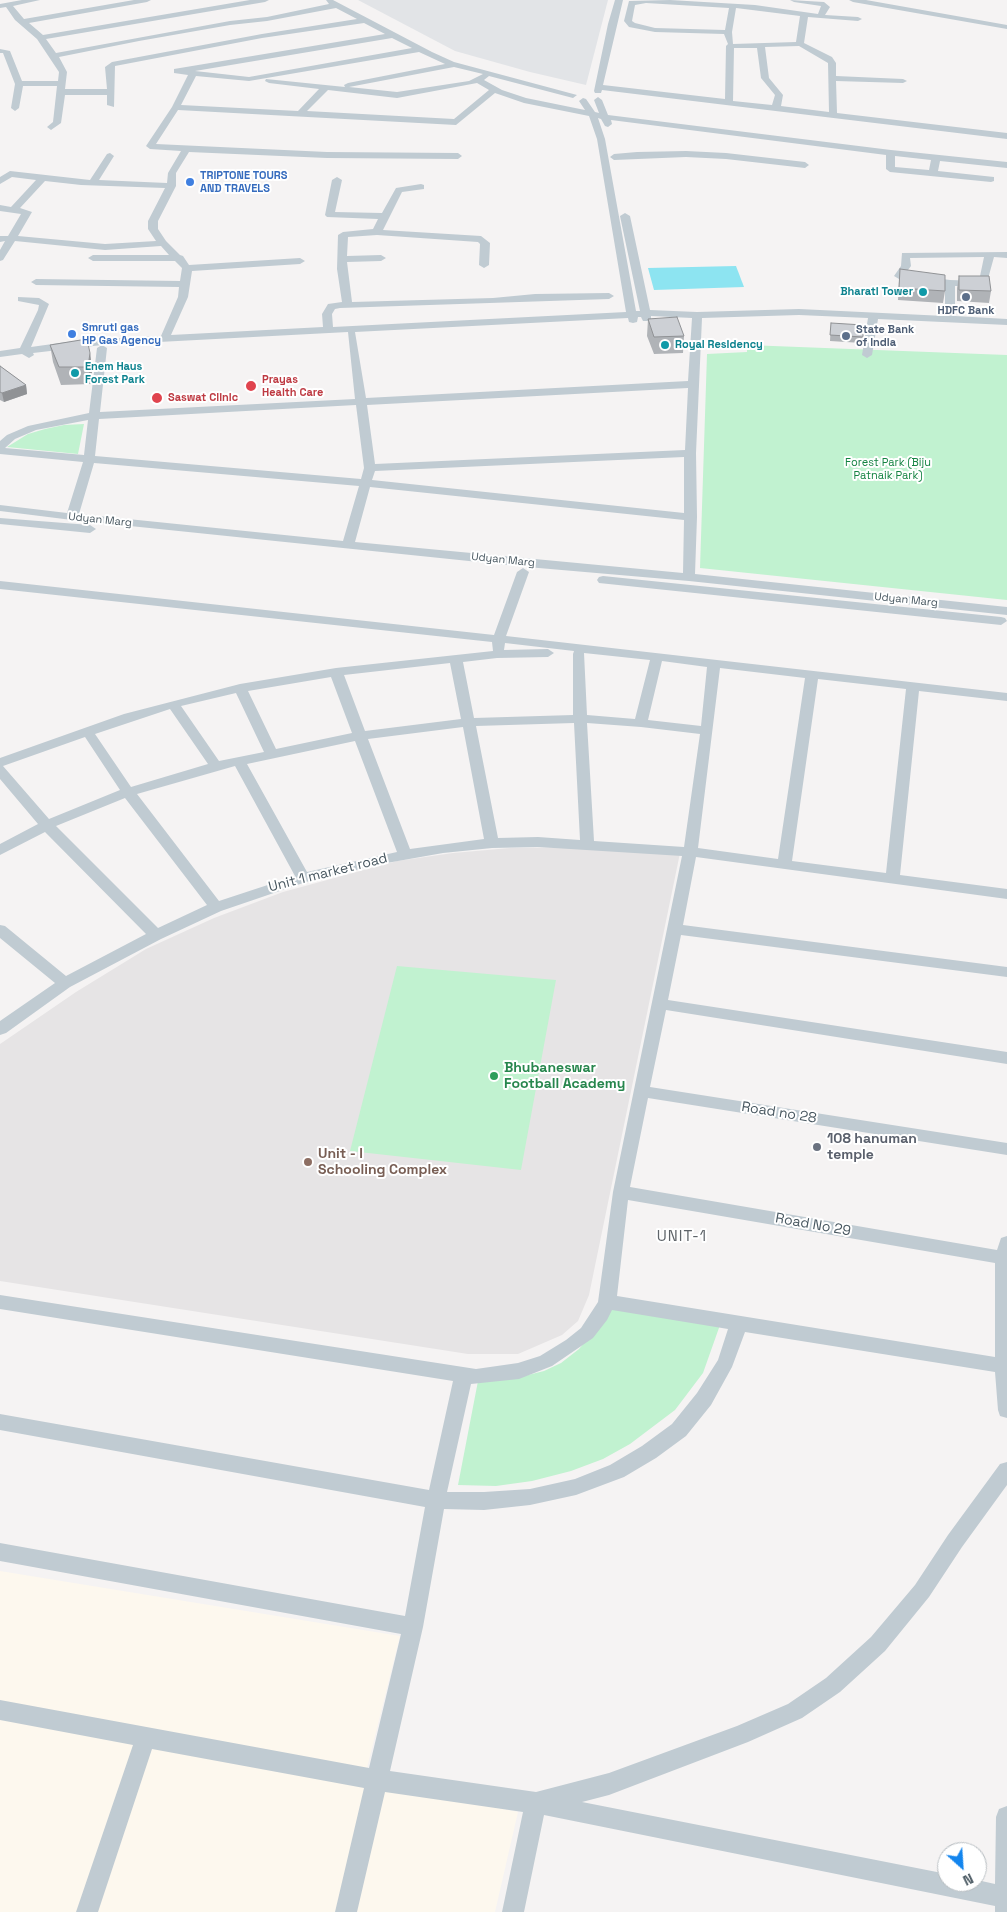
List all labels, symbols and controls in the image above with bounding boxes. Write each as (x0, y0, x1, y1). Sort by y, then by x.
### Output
place label: TRIPTONE TOURS AND TRAVELS (200, 169, 287, 195)
marker: TRIPTONE TOURS AND TRAVELS (184, 176, 196, 188)
place label: Bharati Tower (840, 285, 913, 299)
marker: Bharati Tower (917, 286, 929, 298)
marker: HDFC Bank (960, 291, 972, 303)
place label: HDFC Bank (938, 304, 994, 318)
place label: Smruti gas HP Gas Agency (82, 321, 161, 347)
place label: State Bank of India (856, 323, 914, 349)
marker: Smruti gas HP Gas Agency (66, 328, 78, 340)
marker: State Bank of India (840, 330, 852, 342)
place label: Royal Residency (675, 338, 763, 352)
marker: Royal Residency (659, 339, 671, 351)
place label: Enem Haus Forest Park (85, 360, 145, 386)
marker: Enem Haus Forest Park (69, 367, 81, 379)
place label: Prayas Health Care (262, 373, 323, 399)
marker: Prayas Health Care (244, 379, 258, 393)
marker: Saswat Clinic (150, 391, 164, 405)
place label: Saswat Clinic (168, 391, 238, 405)
park label: Forest Park (Biju Patnaik Park) (845, 456, 931, 482)
street label: Udyan Marg (68, 510, 132, 530)
street label: Udyan Marg (471, 550, 535, 570)
street label: Udyan Marg (874, 590, 938, 610)
street label: Unit 1 market road (267, 850, 389, 896)
place label: Bhubaneswar Football Academy (504, 1060, 625, 1092)
marker: Bhubaneswar Football Academy (488, 1070, 500, 1082)
street label: Road no 28 (740, 1099, 818, 1127)
place label: 108 hanuman temple (827, 1131, 917, 1164)
marker: 108 hanuman temple (811, 1141, 823, 1153)
place label: Unit - I Schooling Complex (318, 1146, 447, 1178)
marker: Unit - I Schooling Complex (302, 1156, 314, 1168)
street label: Road No 29 (774, 1210, 852, 1240)
district label: UNIT-1 (656, 1228, 708, 1246)
north arrow (937, 1842, 987, 1892)
text: N (960, 1869, 976, 1890)

